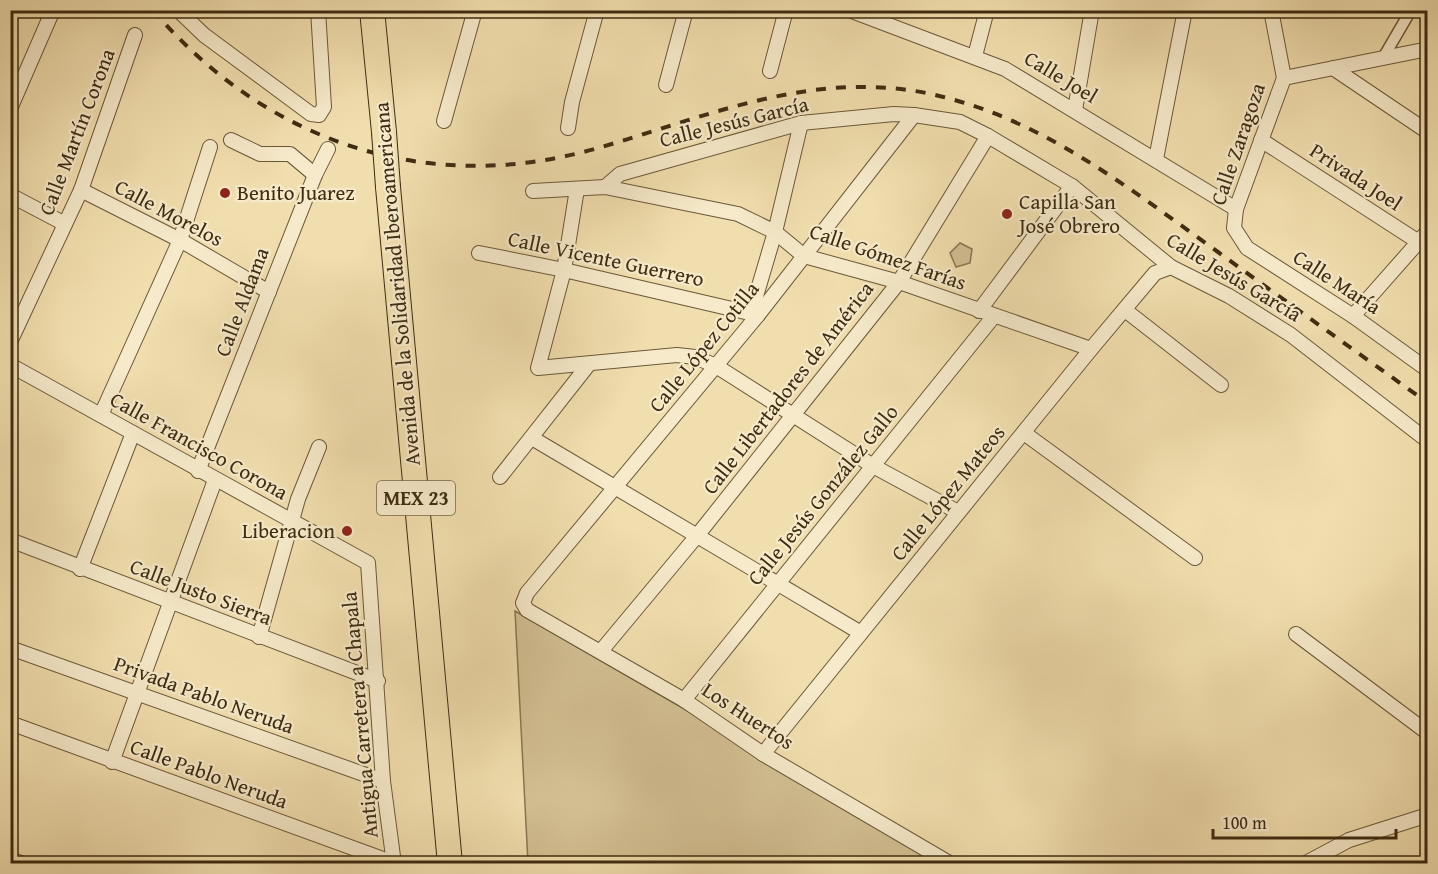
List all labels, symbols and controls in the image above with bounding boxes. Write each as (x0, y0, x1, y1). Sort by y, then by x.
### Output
street label: Calle Joel (1019, 43, 1104, 111)
street label: Calle Martín Corona (31, 44, 123, 220)
street label: Calle Zaragoza (1202, 79, 1273, 209)
street label: Calle Jesús García (656, 88, 812, 155)
street label: Avenida de la Solidaridad Iberoamericana (365, 101, 428, 467)
street label: Privada Joel (1304, 135, 1409, 218)
street label: Calle Morelos (110, 171, 229, 254)
place label: Benito Juarez (237, 177, 354, 208)
marker: Benito Juarez (218, 186, 232, 200)
place label: Capilla San José Obrero (1016, 186, 1120, 241)
marker: Capilla San José Obrero (1000, 207, 1014, 221)
street label: Calle Gómez Farías (806, 215, 971, 298)
street label: Calle Vicente Guerrero (505, 223, 707, 294)
street label: Calle Jesús García (1161, 224, 1308, 329)
street label: Calle María (1287, 242, 1387, 322)
street label: Calle Aldama (207, 243, 277, 361)
street label: Calle López Cotilla (641, 274, 766, 419)
street label: Calle Libertadores de América (695, 275, 881, 501)
street label: Calle Francisco Corona (105, 384, 294, 507)
street label: Calle Jesús González Gallo (740, 397, 905, 592)
street label: Calle López Mateos (883, 418, 1012, 567)
road number: MEX 23 (377, 481, 455, 515)
place label: Liberacion (242, 515, 335, 546)
marker: Liberacion (340, 524, 354, 538)
street label: Calle Justo Sierra (126, 550, 277, 633)
street label: Antigua Carretera a Chapala (333, 590, 386, 840)
street label: Privada Pablo Neruda (110, 648, 299, 742)
street label: Los Huertos (696, 674, 800, 757)
street label: Calle Pablo Neruda (126, 731, 292, 816)
scale bar (1213, 802, 1396, 840)
text: 100 m (1222, 809, 1267, 836)

